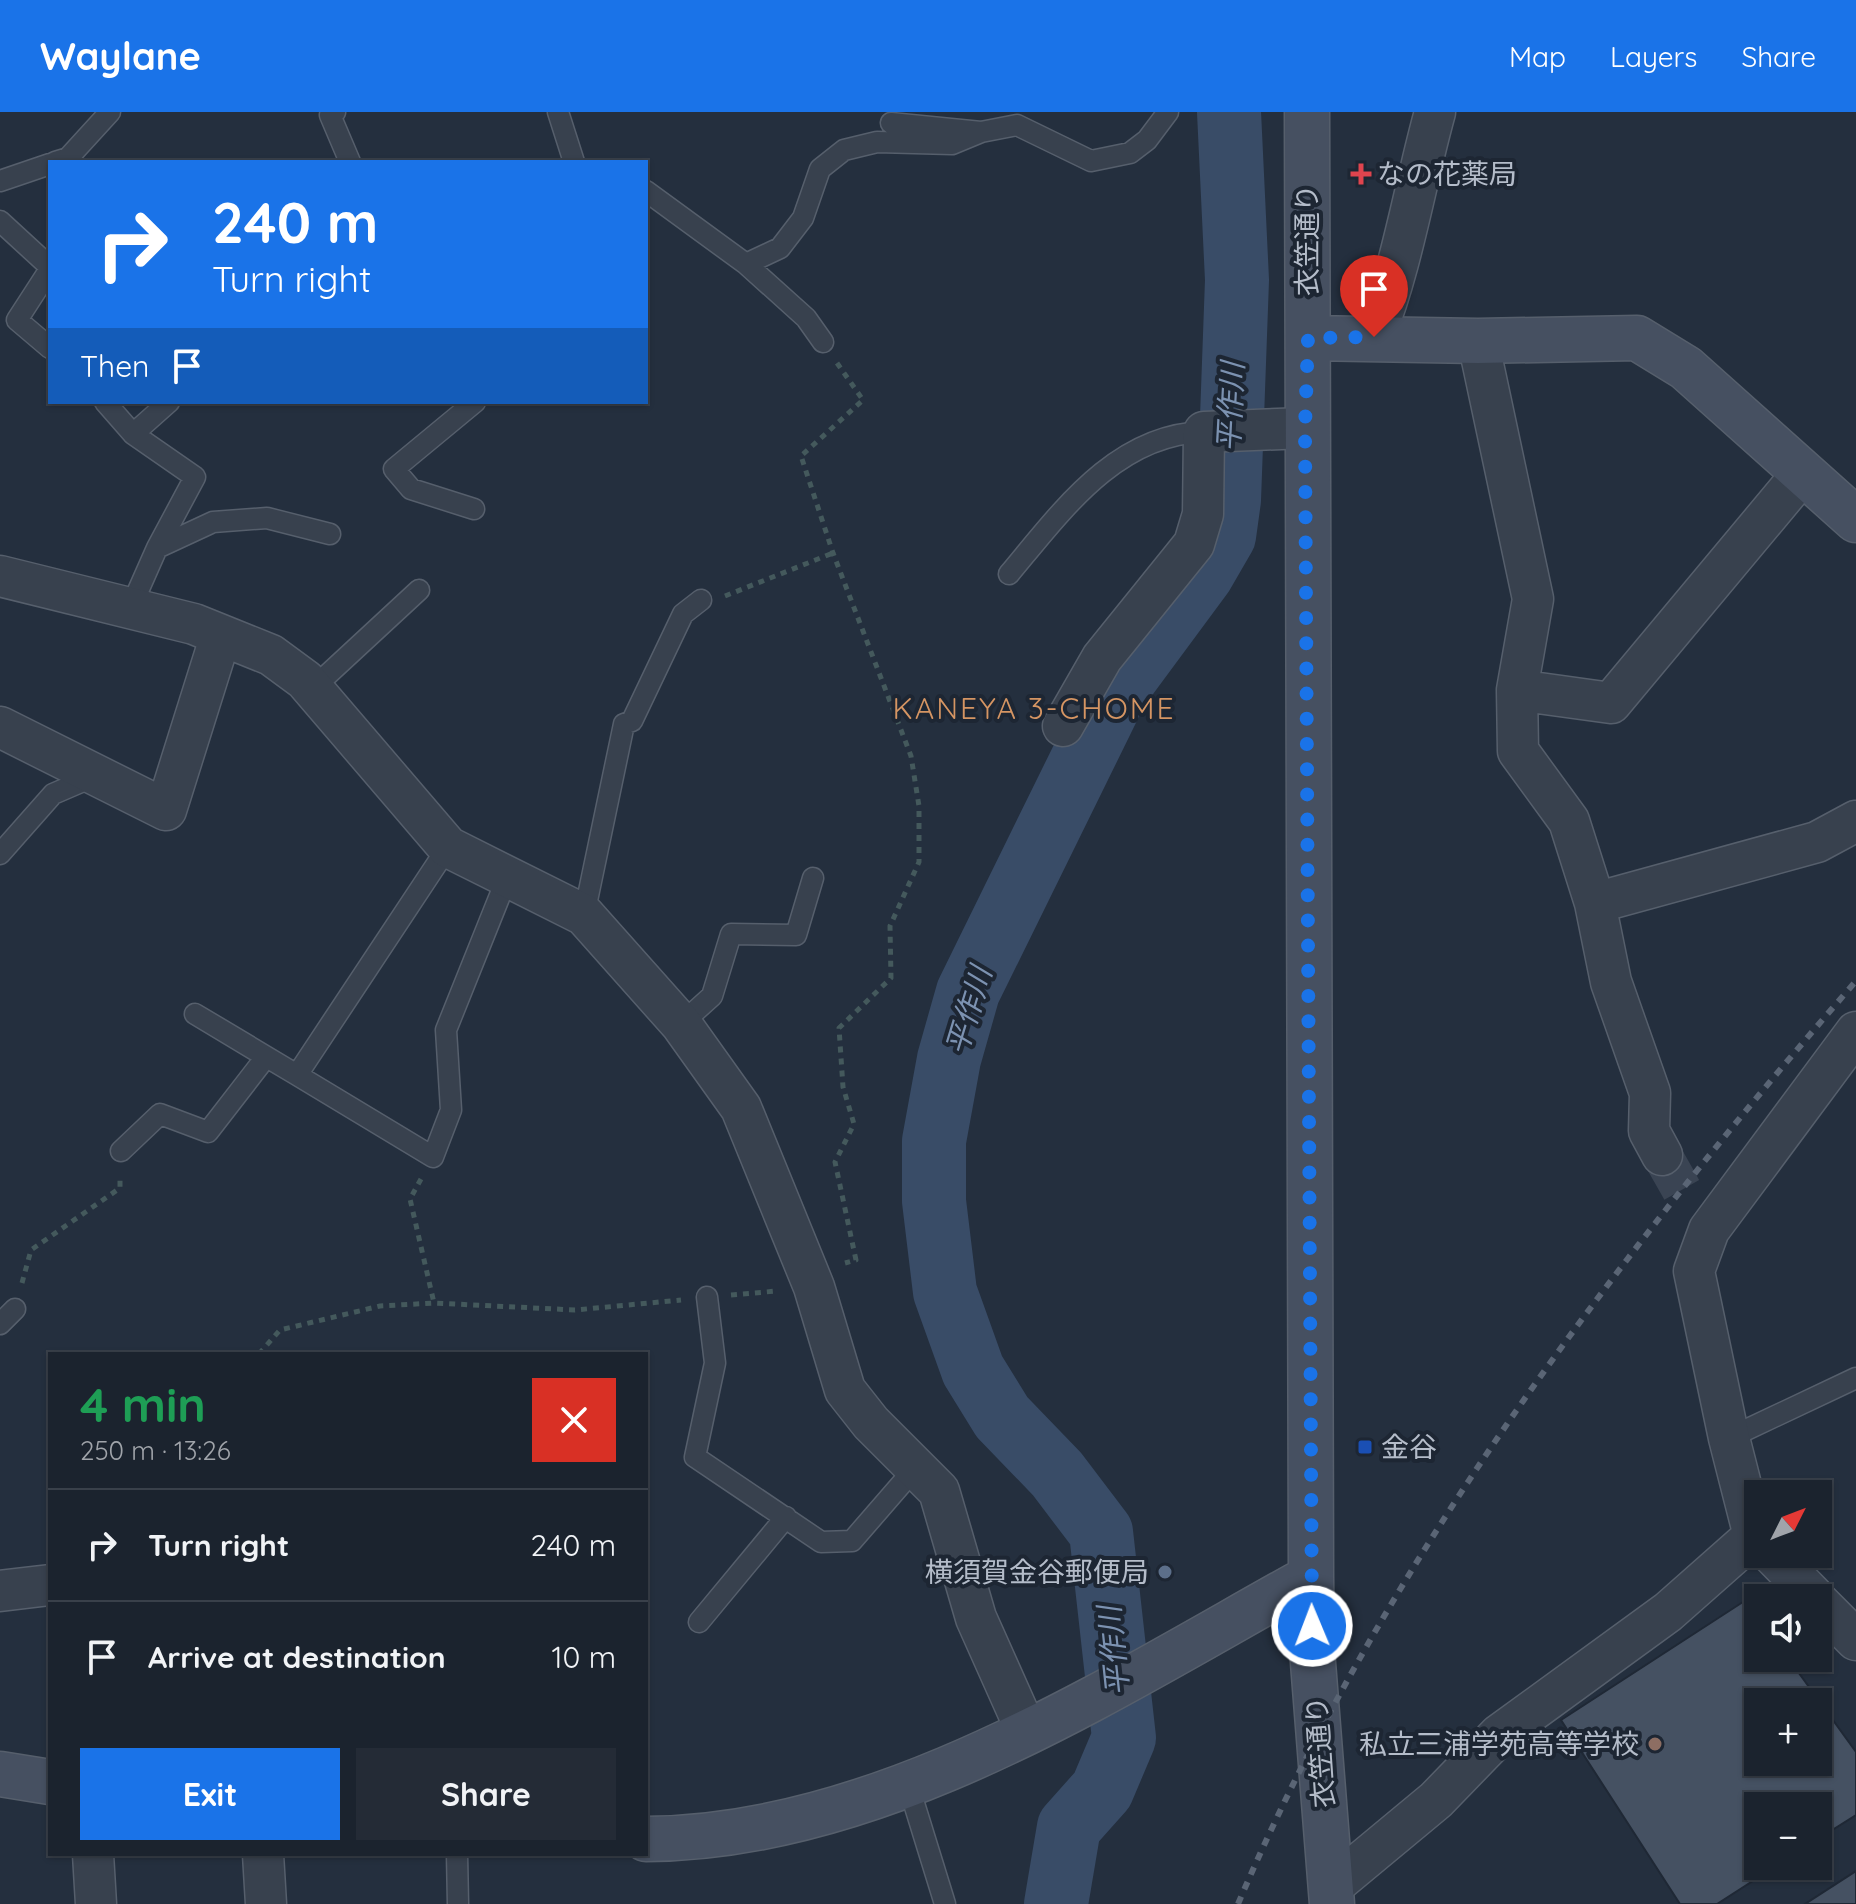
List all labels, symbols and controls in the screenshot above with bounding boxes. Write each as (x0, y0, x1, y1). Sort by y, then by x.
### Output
text: Waylane (40, 32, 201, 80)
text: Map (1509, 39, 1566, 74)
text: Layers (1610, 39, 1697, 74)
text: Share (1741, 39, 1816, 74)
place label: なの花薬局 (1377, 156, 1517, 191)
marker: なの花薬局 (1352, 165, 1370, 183)
street label: 衣笠通り (1289, 184, 1324, 296)
text: 240 m (212, 187, 379, 257)
icon: right (80, 192, 184, 296)
pin (1340, 255, 1408, 337)
text: Turn right (212, 256, 371, 301)
icon: arrive (1352, 267, 1396, 311)
icon: arrive (165, 344, 209, 388)
text: Then (80, 347, 149, 385)
water label: 平作川 (1209, 358, 1251, 453)
district label: KANEYA 3-CHOME (892, 689, 1176, 727)
water label: 平作川 (937, 959, 1000, 1059)
text: 4 min (80, 1374, 206, 1434)
button: close (532, 1378, 616, 1462)
place label: 金谷 (1381, 1429, 1437, 1464)
text: 250 m · 13:26 (80, 1434, 231, 1467)
marker: 金谷 (1356, 1438, 1374, 1456)
north arrow (1744, 1480, 1832, 1568)
map controls (1744, 1480, 1832, 1880)
icon: right (80, 1523, 124, 1567)
text: Turn right (148, 1526, 289, 1564)
text: 240 m (531, 1526, 616, 1564)
place label: 横須賀金谷郵便局 (925, 1554, 1149, 1589)
marker: 横須賀金谷郵便局 (1156, 1563, 1174, 1581)
position arrow (1270, 1584, 1354, 1668)
button: sound (1744, 1584, 1832, 1672)
water label: 平作川 (1089, 1601, 1137, 1698)
icon: arrive (80, 1635, 124, 1679)
text: Arrive at destination (148, 1638, 446, 1676)
text: 10 m (552, 1638, 616, 1676)
button: + (1744, 1688, 1832, 1776)
street label: 衣笠通り (1298, 1695, 1341, 1809)
place label: 私立三浦学苑高等学校 (1359, 1726, 1639, 1761)
marker: 私立三浦学苑高等学校 (1646, 1735, 1664, 1753)
button: Exit (80, 1748, 340, 1840)
button: Share (356, 1748, 616, 1840)
button: − (1744, 1792, 1832, 1880)

